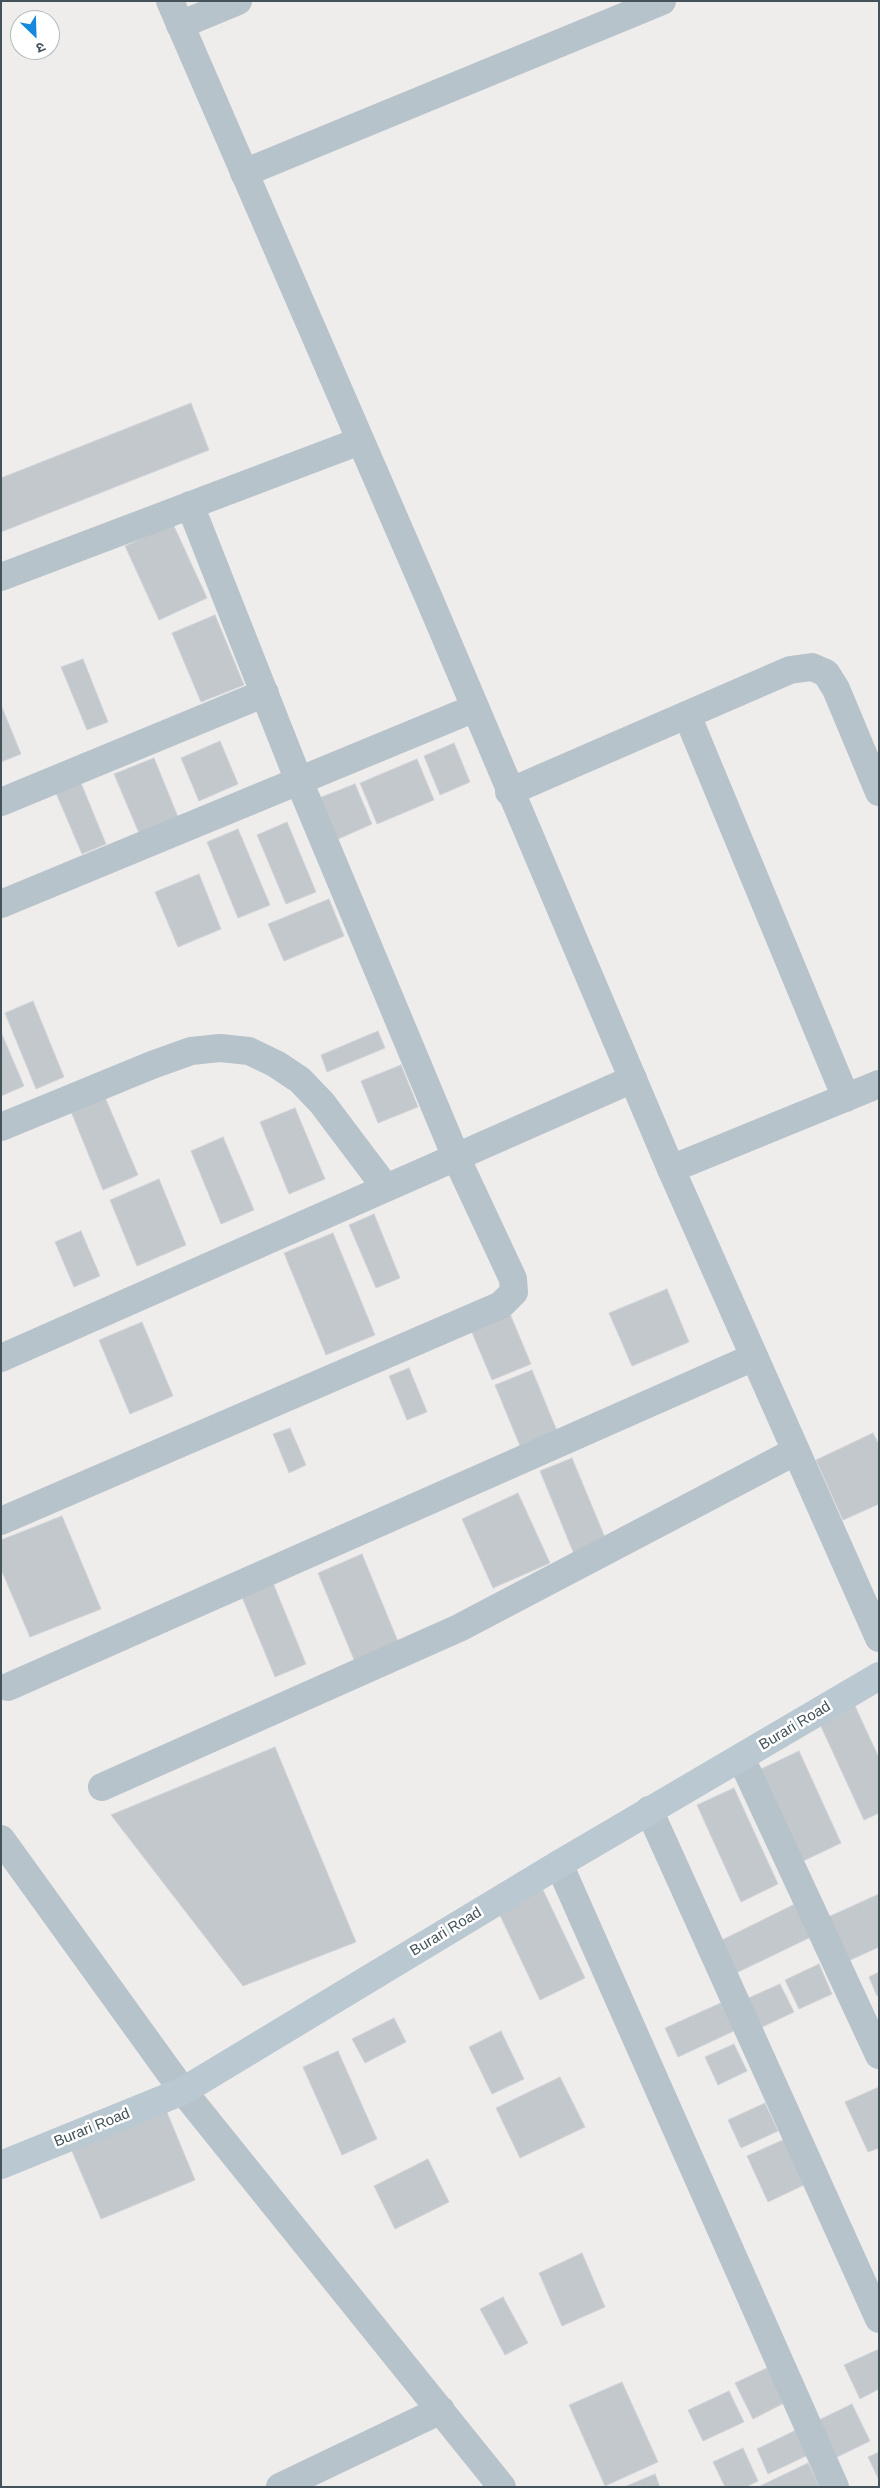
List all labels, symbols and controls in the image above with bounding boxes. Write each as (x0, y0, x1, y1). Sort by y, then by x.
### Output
north arrow (10, 10, 60, 60)
text: उ (34, 39, 48, 57)
street label: Burari Road (756, 1698, 834, 1754)
street label: Burari Road (407, 1904, 485, 1960)
street label: Burari Road (52, 2105, 132, 2151)

